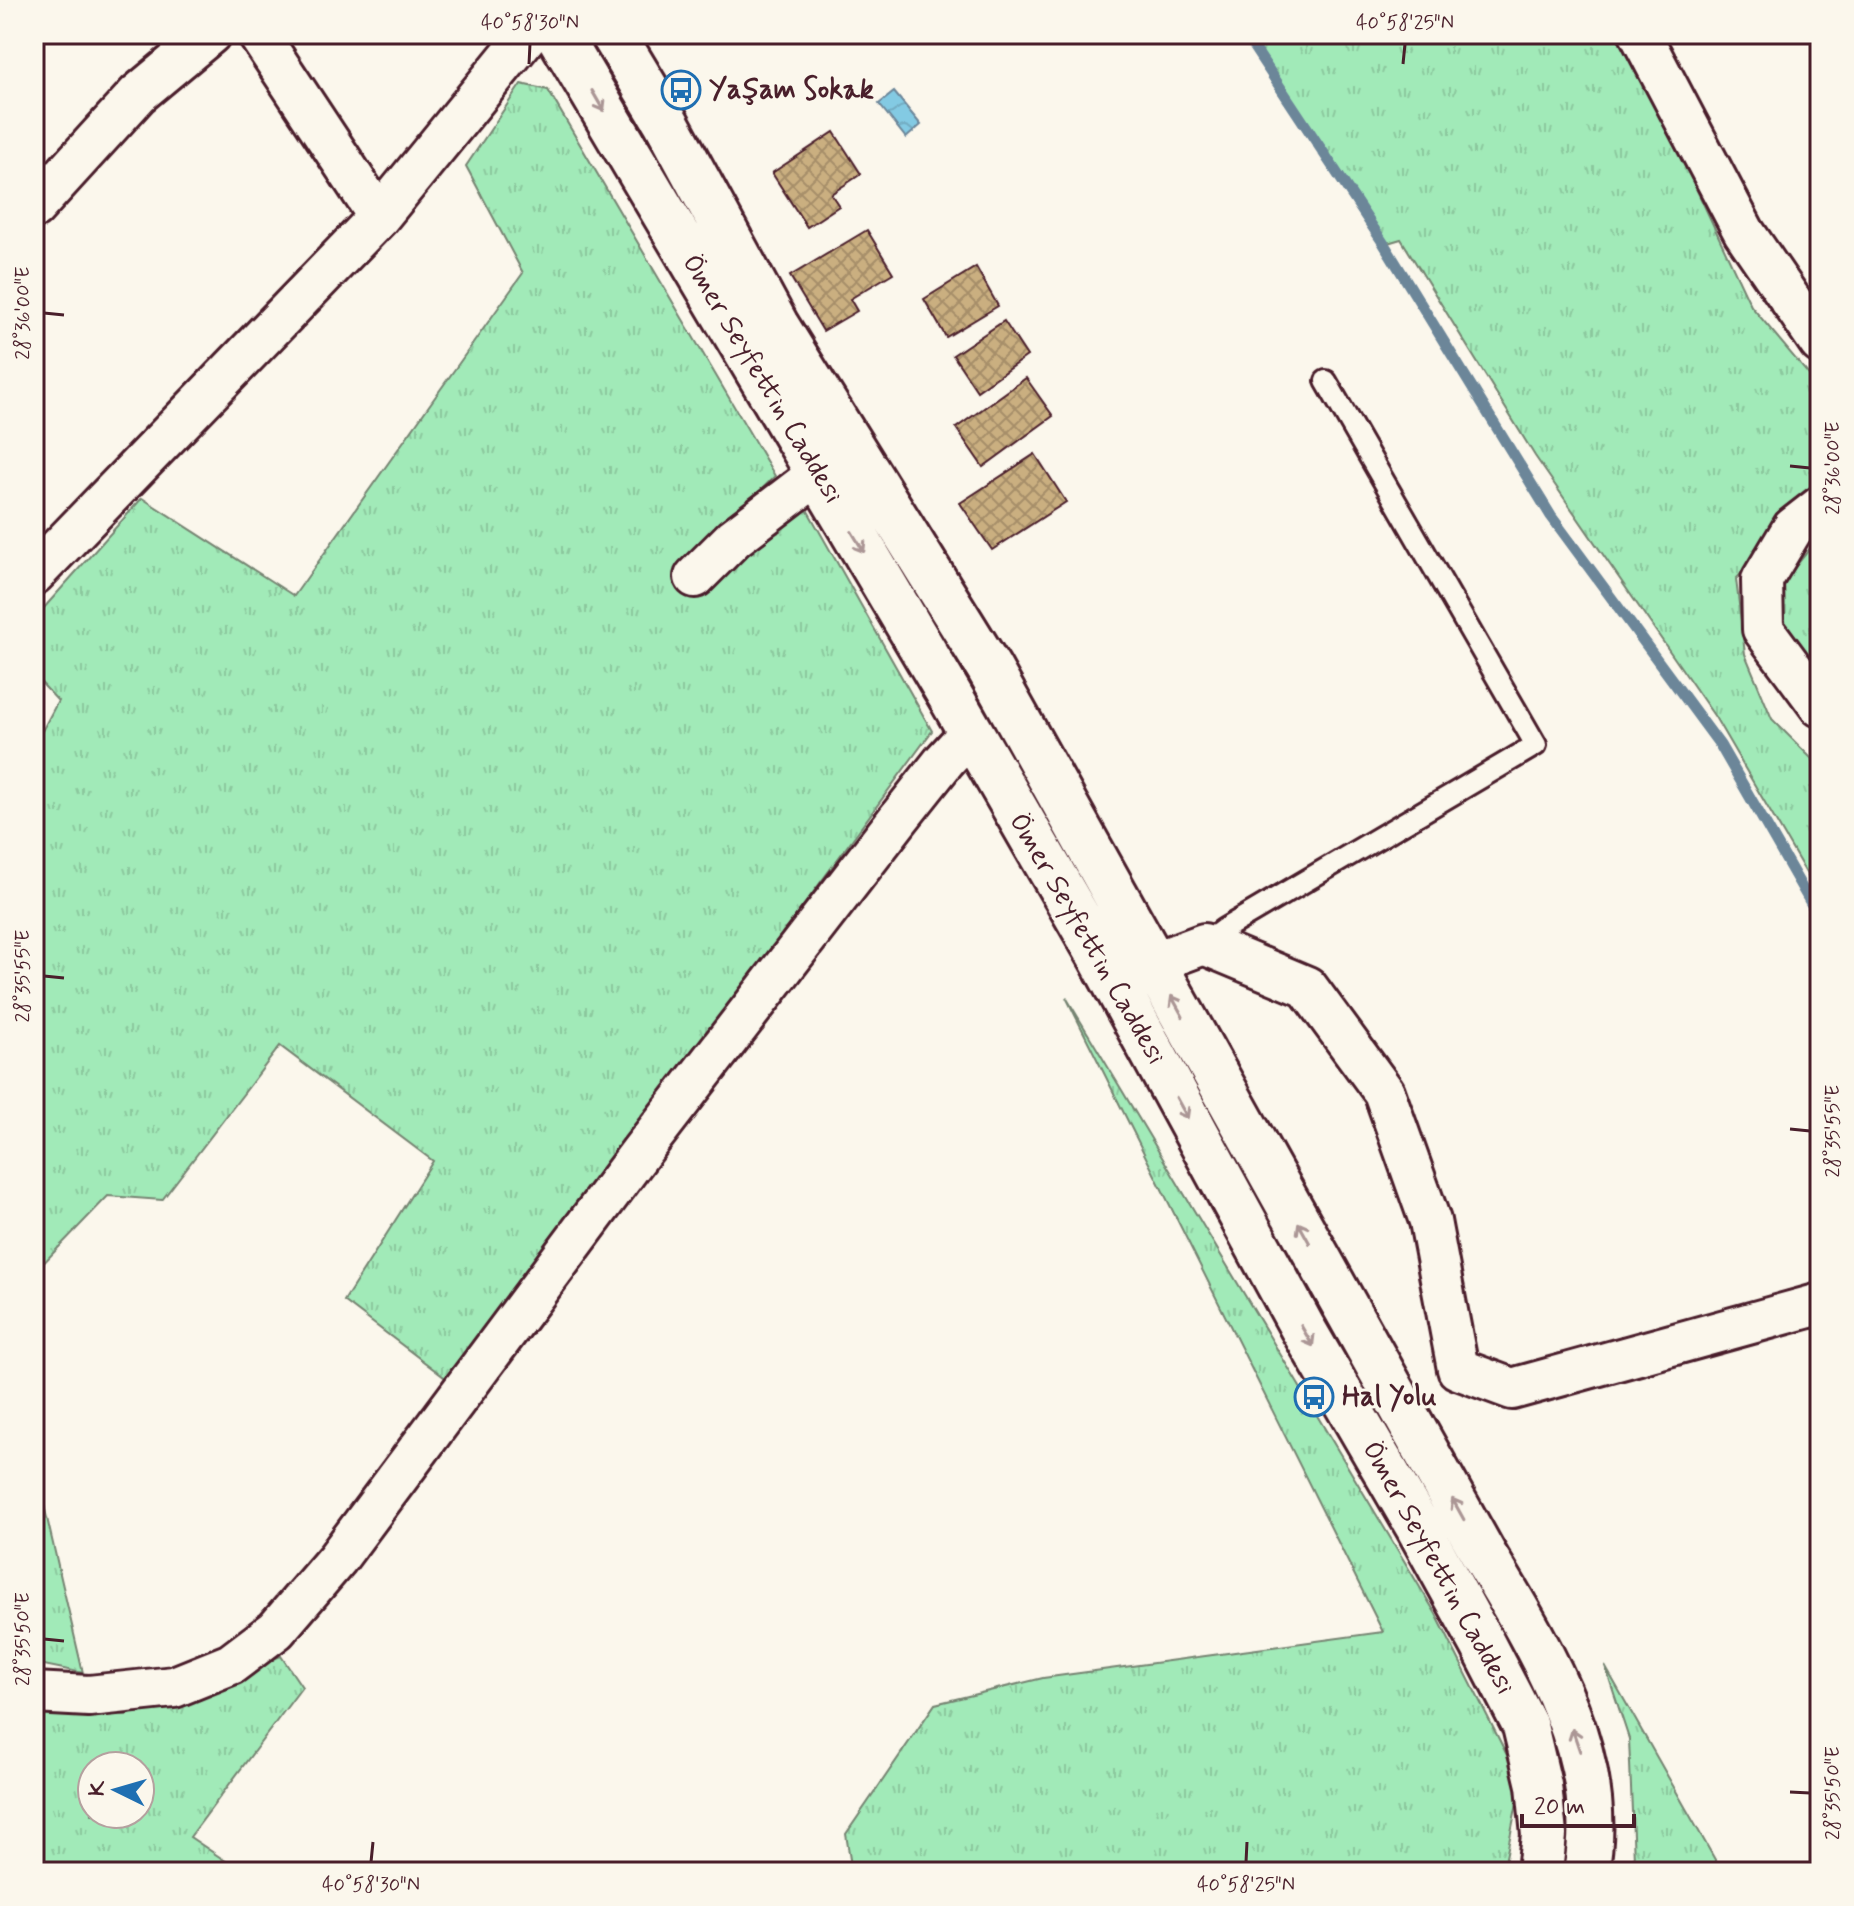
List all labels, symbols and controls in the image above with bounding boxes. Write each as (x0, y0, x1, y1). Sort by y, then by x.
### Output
text: 40°58'30"N (481, 10, 579, 37)
text: 40°58'25"N (1356, 10, 1454, 37)
bus stop icon: Yaşam Sokak (660, 69, 702, 111)
place label: Yaşam Sokak (709, 72, 874, 109)
one-way arrow (590, 89, 606, 112)
street label: Ömer Seyfettin Caddesi (673, 247, 851, 511)
text: 28°36'00"E (10, 266, 37, 360)
text: 28°36'00"E (1820, 421, 1847, 515)
one-way arrow (850, 530, 866, 553)
street label: Ömer Seyfettin Caddesi (1000, 807, 1174, 1071)
text: 28°35'55"E (10, 929, 37, 1023)
one-way arrow (1169, 995, 1185, 1018)
text: 28°35'55"E (1820, 1084, 1847, 1178)
one-way arrow (1175, 1095, 1191, 1119)
one-way arrow (1296, 1222, 1312, 1245)
one-way arrow (1299, 1324, 1315, 1347)
bus stop icon: Hal Yolu (1293, 1376, 1335, 1418)
place label: Hal Yolu (1342, 1379, 1437, 1416)
street label: Ömer Seyfettin Caddesi (1353, 1435, 1523, 1701)
one-way arrow (1450, 1498, 1466, 1521)
text: 28°35'50"E (10, 1592, 37, 1686)
one-way arrow (1567, 1728, 1582, 1753)
text: 28°35'50"E (1820, 1746, 1847, 1840)
north arrow (76, 1750, 156, 1830)
scale bar (1522, 1778, 1634, 1828)
text: K (83, 1779, 113, 1797)
text: 20 m (1534, 1792, 1585, 1823)
text: 40°58'30"N (322, 1872, 420, 1899)
text: 40°58'25"N (1197, 1872, 1295, 1899)

